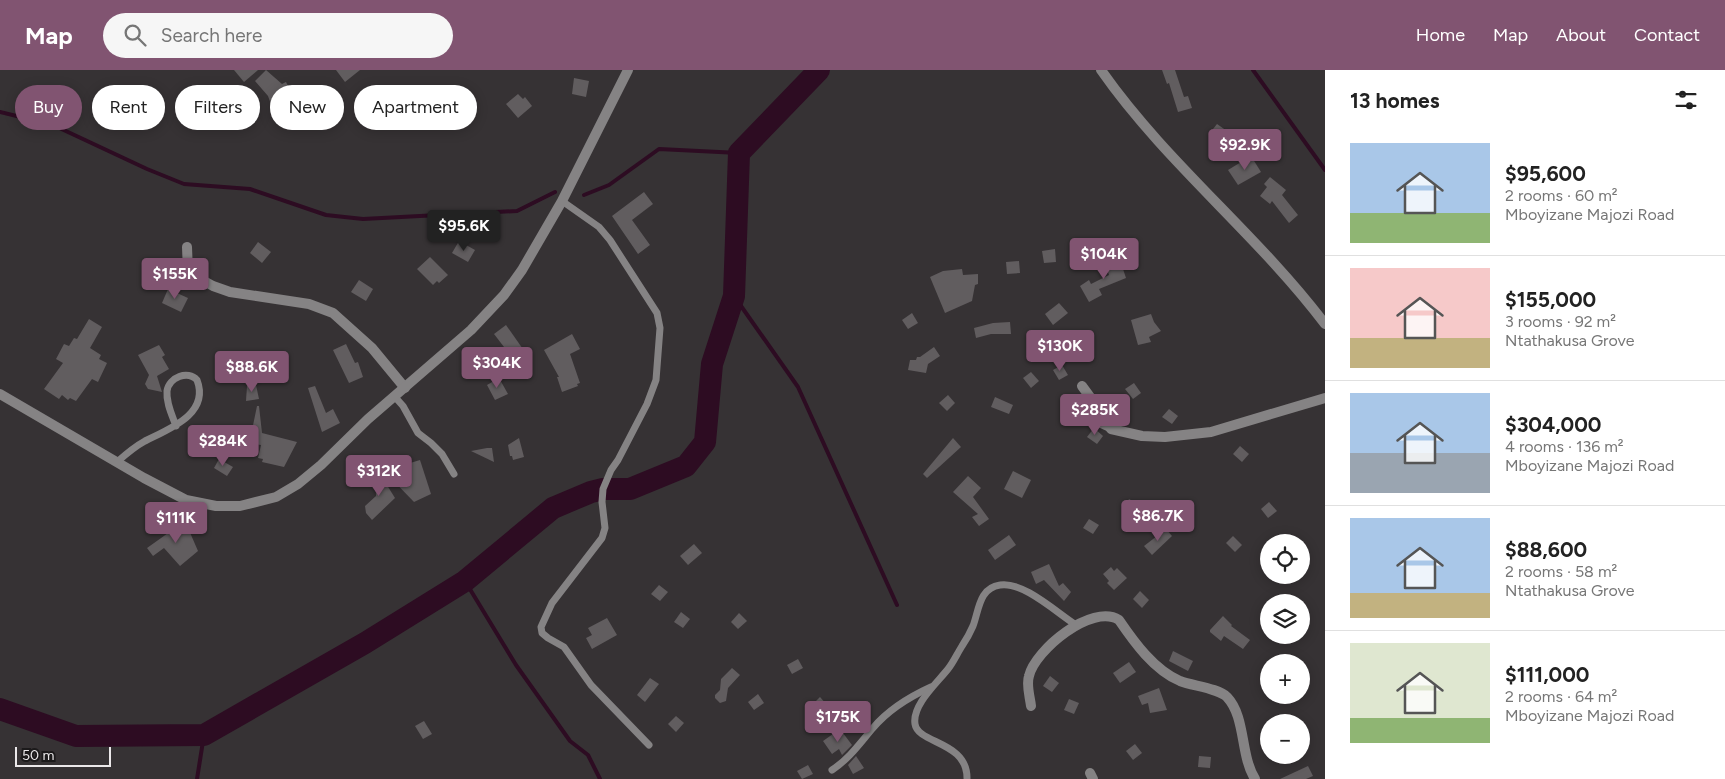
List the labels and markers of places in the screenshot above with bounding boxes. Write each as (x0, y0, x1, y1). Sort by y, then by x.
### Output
pin: $92.9K (1204, 128, 1286, 171)
pin: $95.6K (423, 210, 505, 252)
pin: $104K (1069, 238, 1139, 280)
pin: $155K (140, 258, 210, 300)
pin: $130K (1025, 330, 1095, 372)
pin: $304K (462, 346, 532, 389)
pin: $88.6K (211, 350, 293, 393)
pin: $285K (1060, 394, 1130, 436)
pin: $284K (188, 424, 258, 467)
pin: $312K (344, 454, 414, 497)
pin: $86.7K (1117, 500, 1199, 542)
pin: $111K (141, 502, 211, 544)
pin: $175K (803, 700, 873, 743)

